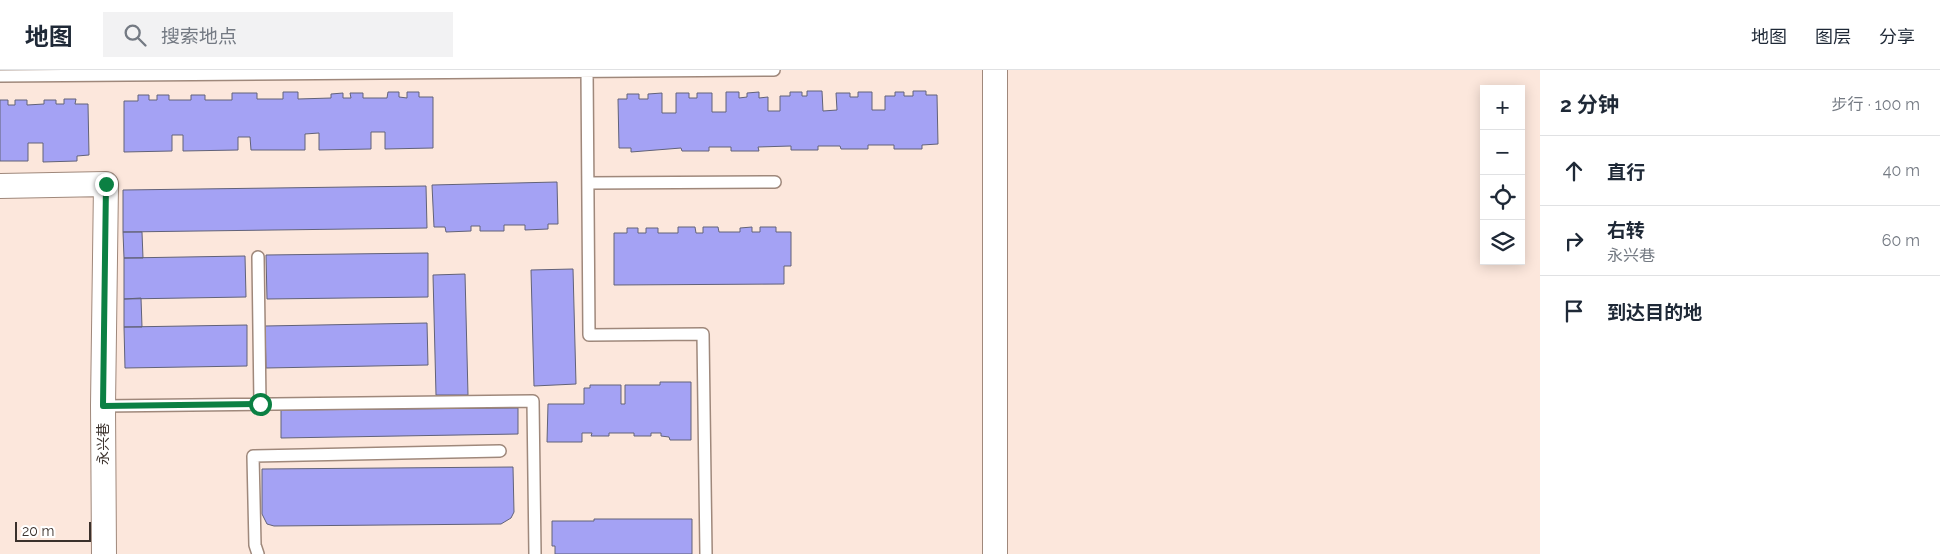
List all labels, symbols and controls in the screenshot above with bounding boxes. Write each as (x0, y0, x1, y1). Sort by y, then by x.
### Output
search box (103, 12, 453, 57)
icon: search (121, 21, 149, 49)
text: 地图 (25, 22, 73, 51)
text: 搜索地点 (161, 25, 237, 47)
text: 地图 (1751, 26, 1787, 47)
text: 图层 (1815, 26, 1851, 47)
text: 分享 (1879, 26, 1915, 47)
map controls (1480, 85, 1525, 265)
button: + (1480, 85, 1525, 130)
text: 2 分钟 (1560, 92, 1619, 117)
text: 步行 · 100 m (1832, 95, 1920, 114)
button: − (1480, 130, 1525, 175)
icon: ahead (1560, 157, 1588, 185)
text: 直行 (1607, 161, 1645, 183)
text: 40 m (1883, 161, 1920, 180)
route end (95, 173, 118, 196)
button: locate (1480, 175, 1525, 220)
text: 右转 (1607, 219, 1645, 241)
button: layers (1480, 220, 1525, 265)
icon: right (1560, 227, 1588, 255)
text: 60 m (1882, 231, 1920, 250)
text: 永兴巷 (1607, 246, 1655, 265)
icon: arrive (1560, 297, 1588, 325)
text: 到达目的地 (1607, 301, 1702, 323)
route start (249, 393, 272, 416)
street label: 永兴巷 (95, 423, 111, 465)
scale bar (15, 519, 91, 542)
text: 20 m (22, 523, 54, 539)

